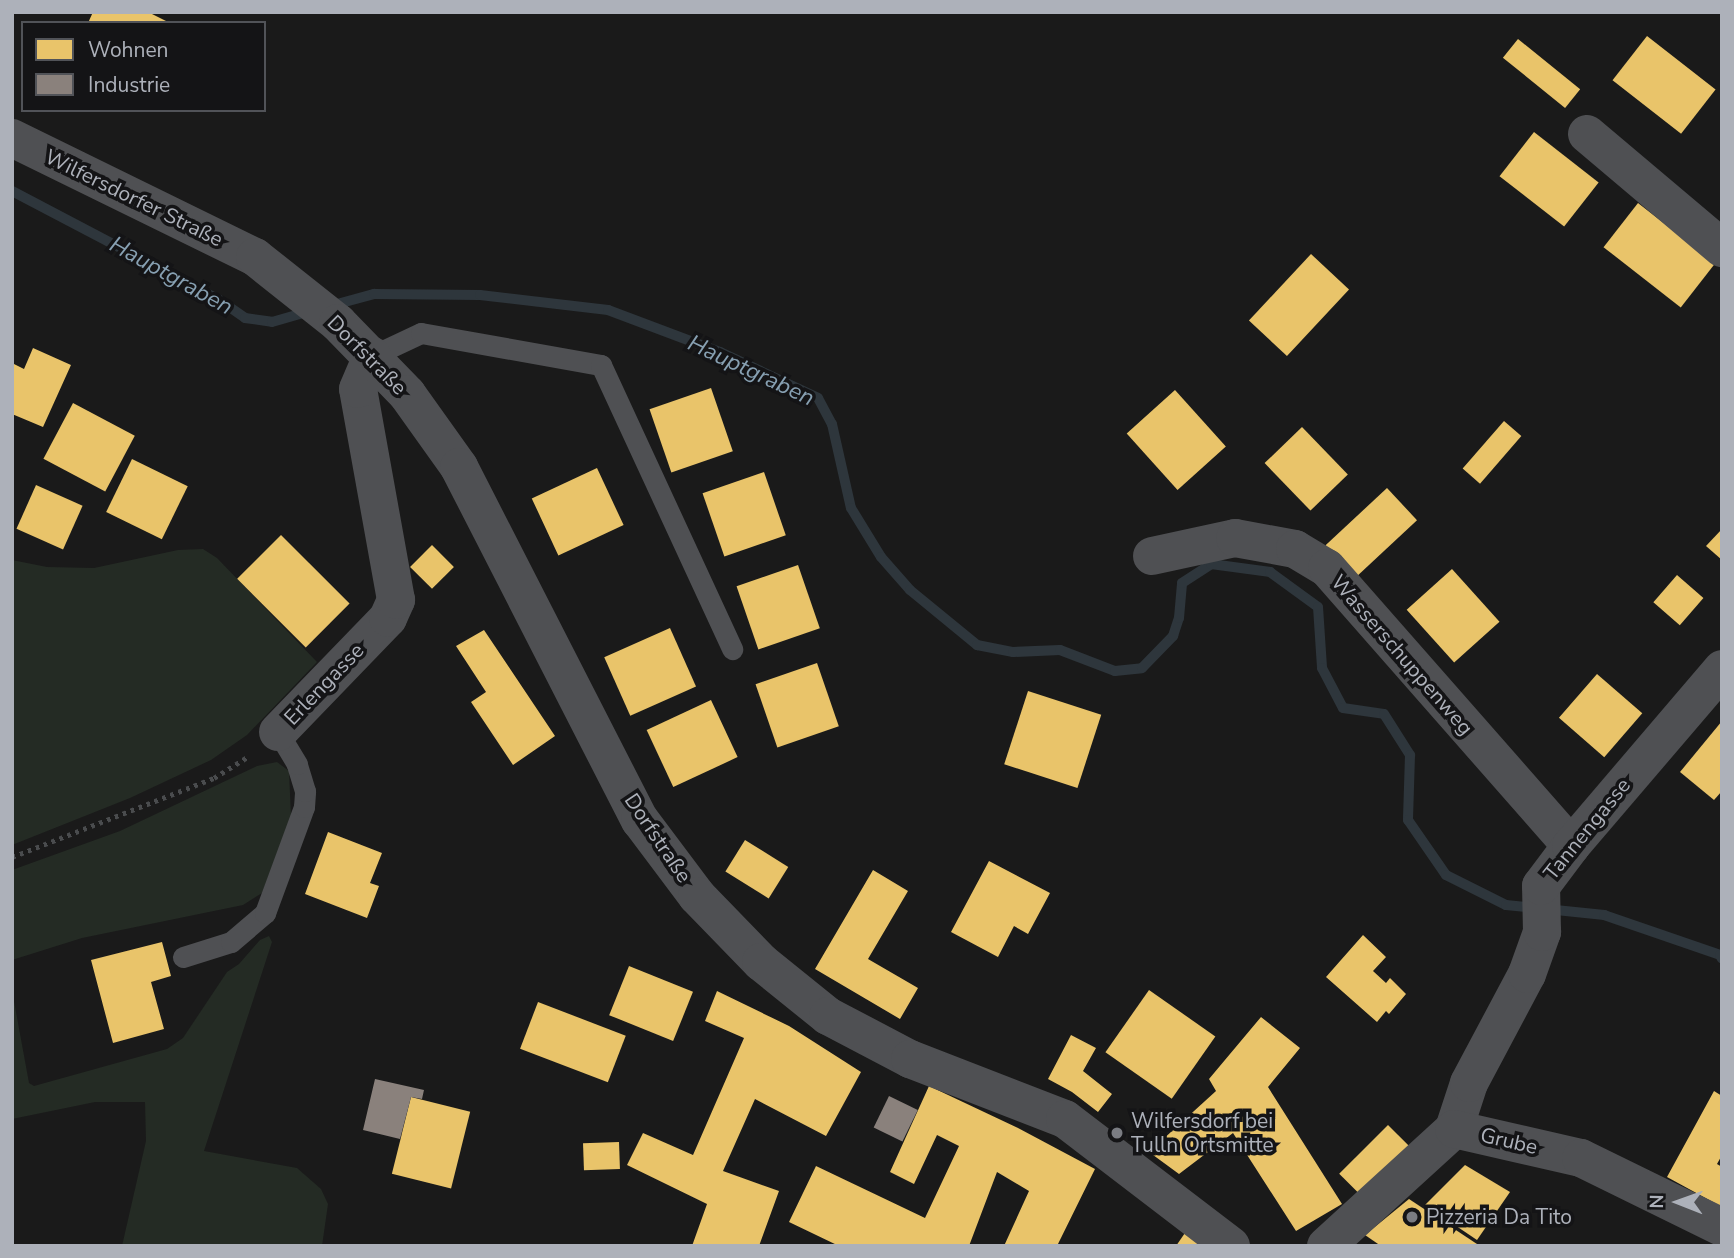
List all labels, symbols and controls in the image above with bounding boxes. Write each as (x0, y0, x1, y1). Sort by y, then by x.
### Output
legend (21, 21, 266, 112)
text: Wohnen (88, 36, 169, 64)
text: Industrie (88, 71, 170, 99)
street label: Wilfersdorfer Straße (41, 144, 227, 252)
water label: Hauptgraben (105, 231, 237, 321)
street label: Dorfstraße (322, 310, 412, 400)
water label: Hauptgraben (683, 330, 819, 412)
street label: Wasserschuppenweg (1326, 570, 1478, 740)
street label: Erlengasse (279, 638, 369, 730)
street label: Tannengasse (1538, 773, 1636, 885)
street label: Dorfstraße (619, 789, 697, 887)
place label: Wilfersdorf bei Tulln Ortsmitte (1131, 1108, 1274, 1158)
street label: Grube (1478, 1122, 1540, 1160)
marker: Wilfersdorf bei Tulln Ortsmitte (1109, 1125, 1125, 1141)
north arrow (1643, 1167, 1713, 1237)
text: N (1644, 1194, 1670, 1209)
place label: Pizzeria Da Tito (1426, 1204, 1572, 1230)
marker: Pizzeria Da Tito (1404, 1209, 1420, 1225)

